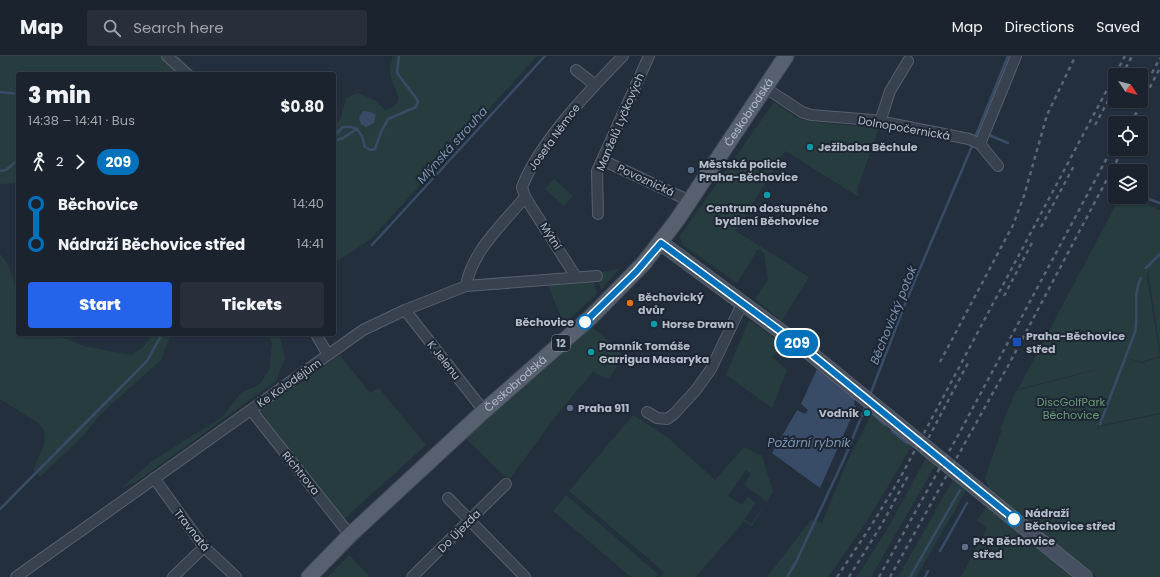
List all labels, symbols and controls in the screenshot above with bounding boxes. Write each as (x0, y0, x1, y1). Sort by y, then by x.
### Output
search box (87, 10, 367, 46)
text: Map (20, 14, 63, 41)
icon: search (101, 17, 123, 39)
text: Search here (133, 17, 224, 38)
text: Map (952, 17, 983, 37)
text: Directions (1005, 17, 1074, 37)
text: Saved (1096, 17, 1140, 37)
north arrow (1108, 68, 1148, 108)
map controls (1108, 68, 1148, 204)
street label: Manželů Lyčkových (592, 71, 648, 173)
street label: Českobrodská (720, 75, 777, 149)
text: 3 min (28, 80, 91, 111)
text: $0.80 (281, 96, 324, 117)
street label: Josefa Němce (524, 100, 584, 174)
water label: Mlýnská strouha (413, 103, 491, 187)
text: 14:38 – 14:41 · Bus (28, 111, 135, 130)
street label: Dolnopočernická (857, 112, 951, 144)
button: locate (1108, 116, 1148, 156)
place label: Ježibaba Běchule (818, 139, 918, 155)
marker: Ježibaba Běchule (805, 142, 815, 152)
icon: walk (28, 151, 50, 173)
icon: forward (69, 151, 91, 173)
text: 2 (56, 152, 63, 171)
text: 209 (105, 152, 131, 172)
place label: Městská policie Praha-Běchovice (699, 156, 798, 185)
street label: Povoznická (615, 160, 677, 200)
button: layers (1108, 164, 1148, 204)
marker: Městská policie Praha-Běchovice (686, 165, 696, 175)
marker: Centrum dostupného bydlení Běchovice (762, 190, 772, 200)
text: Běchovice (58, 194, 138, 215)
text: 14:40 (293, 194, 324, 213)
place label: Centrum dostupného bydlení Běchovice (706, 200, 828, 229)
street label: Mýtní (536, 219, 566, 253)
text: Nádraží Běchovice střed (58, 234, 245, 255)
text: 14:41 (297, 234, 324, 253)
water label: Běchovický potok (865, 262, 921, 367)
button: Start (28, 282, 172, 328)
button: Tickets (180, 282, 324, 328)
place label: Běchovický dvůr (638, 289, 704, 318)
marker: Běchovický dvůr (625, 298, 635, 308)
place label: Běchovice (515, 314, 574, 330)
marker: Běchovice (577, 314, 593, 330)
place label: Horse Drawn (662, 316, 734, 332)
marker: Horse Drawn (649, 319, 659, 329)
place label: Praha-Běchovice střed (1026, 328, 1125, 357)
line badge: 209 (774, 330, 820, 356)
text: 209 (784, 333, 810, 353)
road number: 12 (552, 335, 570, 351)
marker: Praha-Běchovice střed (1011, 336, 1023, 348)
street label: K Jelenu (424, 337, 464, 383)
place label: Pomník Tomáše Garrigua Masaryka (599, 338, 709, 367)
marker: Pomník Tomáše Garrigua Masaryka (586, 347, 596, 357)
street label: Českobrodská (481, 351, 550, 415)
street label: Ke Kolodějům (254, 355, 324, 411)
park label: DiscGolfPark Běchovice (1037, 394, 1106, 423)
place label: Praha 911 (578, 400, 629, 416)
marker: Praha 911 (565, 403, 575, 413)
place label: Vodník (819, 405, 859, 421)
marker: Vodník (862, 408, 872, 418)
water label: Požární rybník (767, 434, 851, 451)
street label: Richtrova (278, 448, 324, 498)
place label: Nádraží Běchovice střed (1025, 505, 1116, 534)
street label: Travnatá (170, 506, 214, 554)
street label: Do Újezda (434, 506, 484, 556)
marker: Nádraží Běchovice střed (1006, 511, 1022, 527)
place label: P+R Běchovice střed (973, 533, 1055, 562)
marker: P+R Běchovice střed (960, 542, 970, 552)

